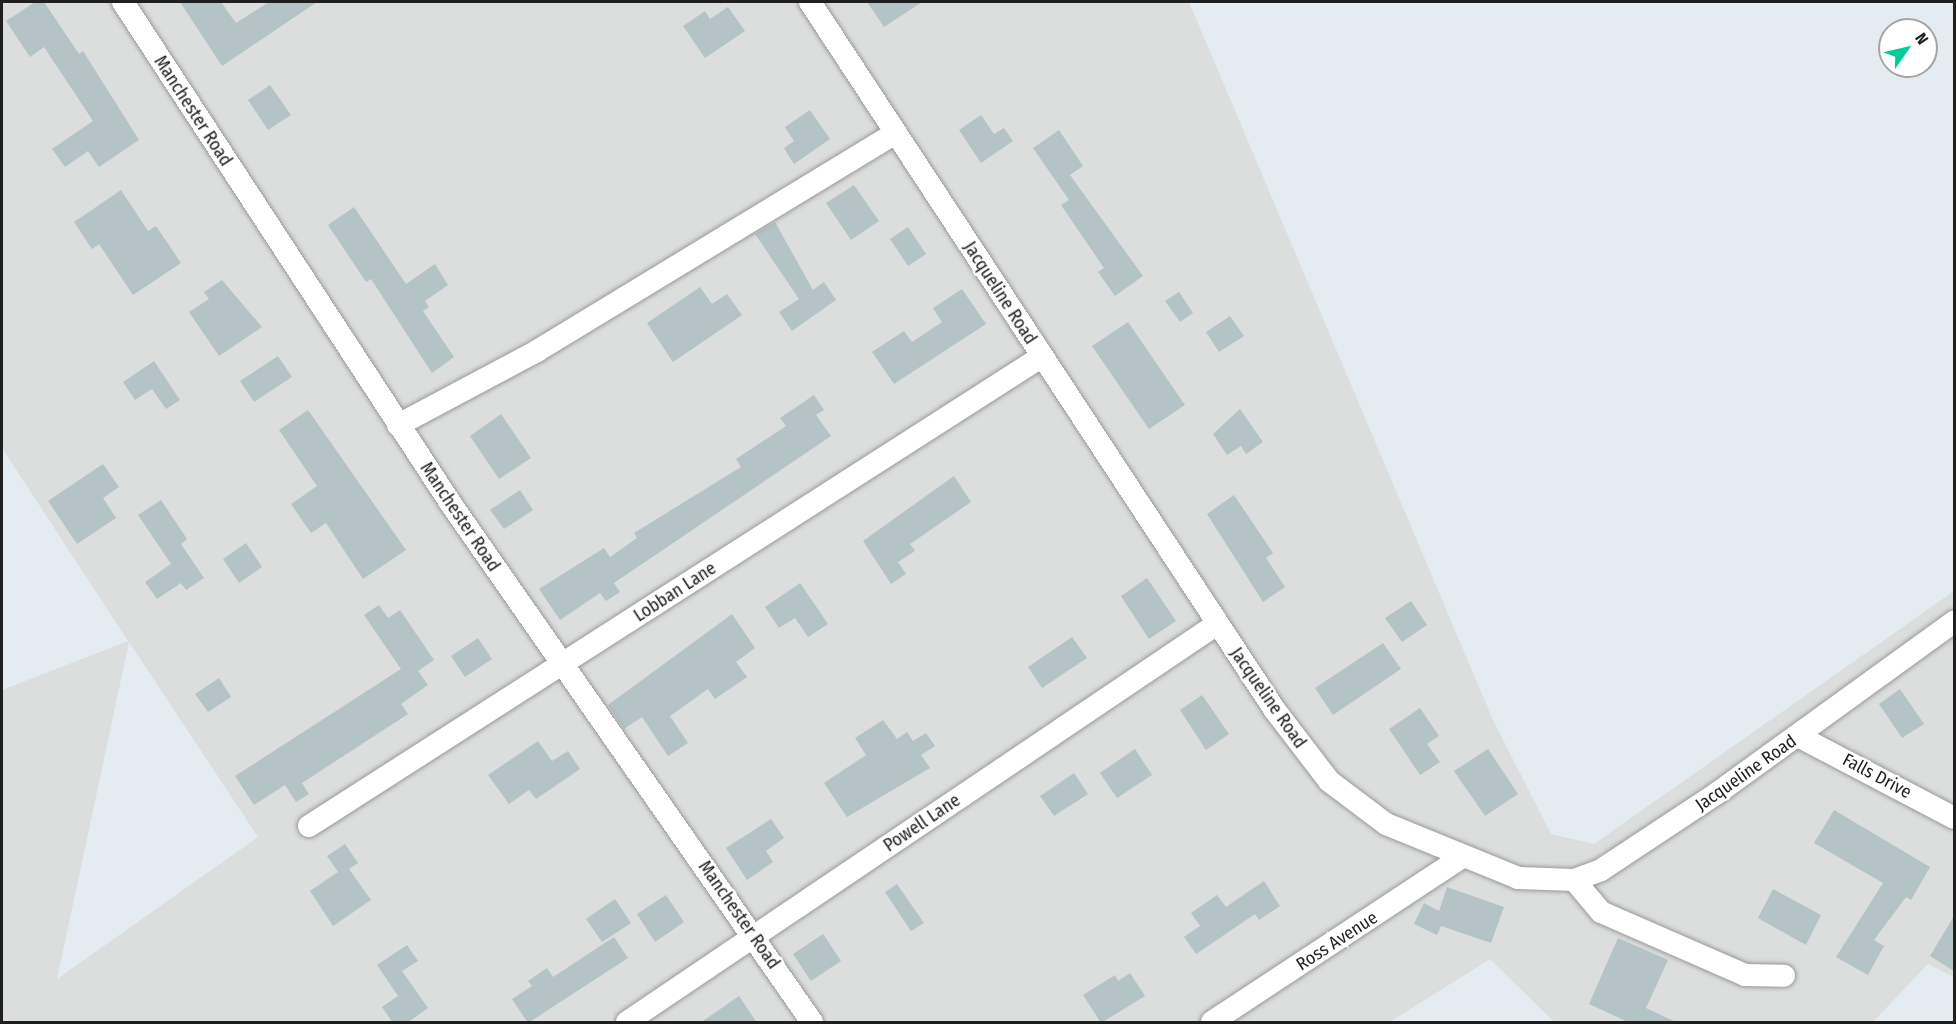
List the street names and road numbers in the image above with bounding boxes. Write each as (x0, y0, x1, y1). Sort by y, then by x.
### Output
street label: Manchester Road (149, 52, 237, 170)
street label: Jacqueline Road (959, 238, 1041, 348)
street label: Manchester Road (415, 458, 505, 576)
street label: Lobban Lane (630, 557, 720, 627)
street label: Jacqueline Road (1225, 643, 1311, 753)
street label: Jacqueline Road (1691, 730, 1801, 816)
street label: Falls Drive (1839, 749, 1915, 803)
street label: Powell Lane (880, 789, 964, 857)
street label: Manchester Road (694, 857, 784, 973)
street label: Ross Avenue (1292, 907, 1382, 975)

